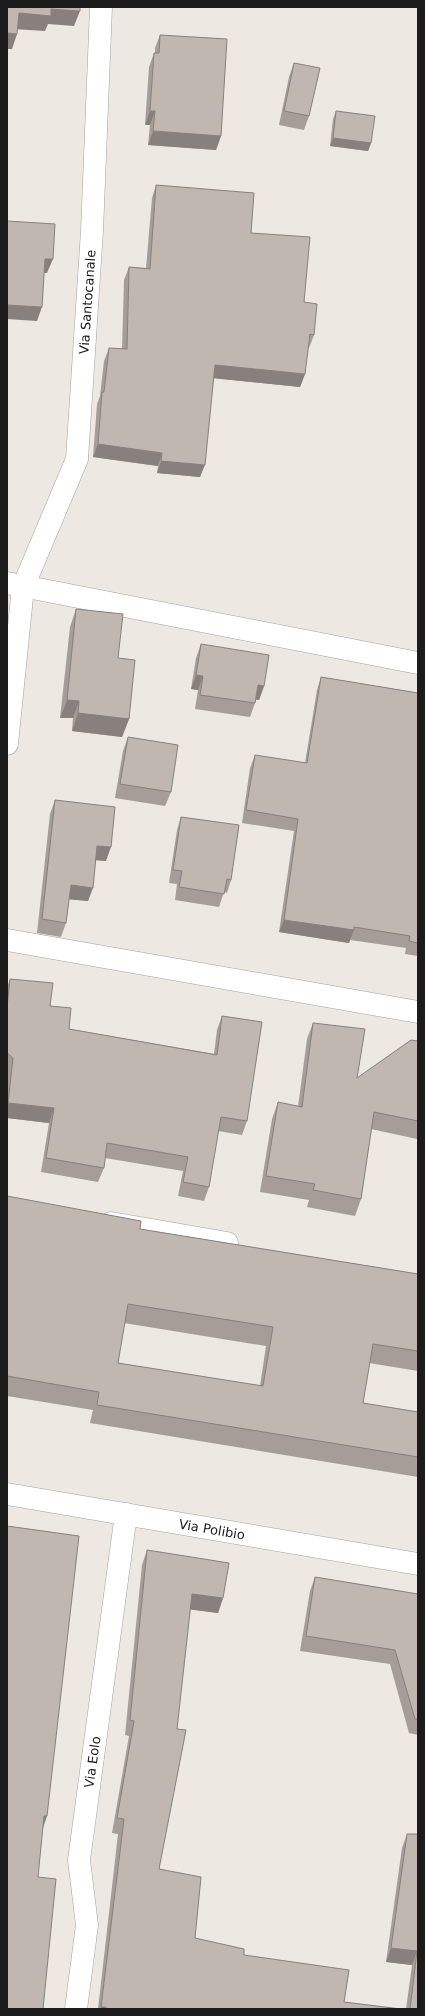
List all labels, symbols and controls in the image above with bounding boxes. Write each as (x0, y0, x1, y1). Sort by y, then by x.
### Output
street label: Via Santocanale (76, 249, 99, 355)
street label: Via Polibio (178, 1516, 246, 1543)
street label: Via Eolo (81, 1735, 104, 1789)

